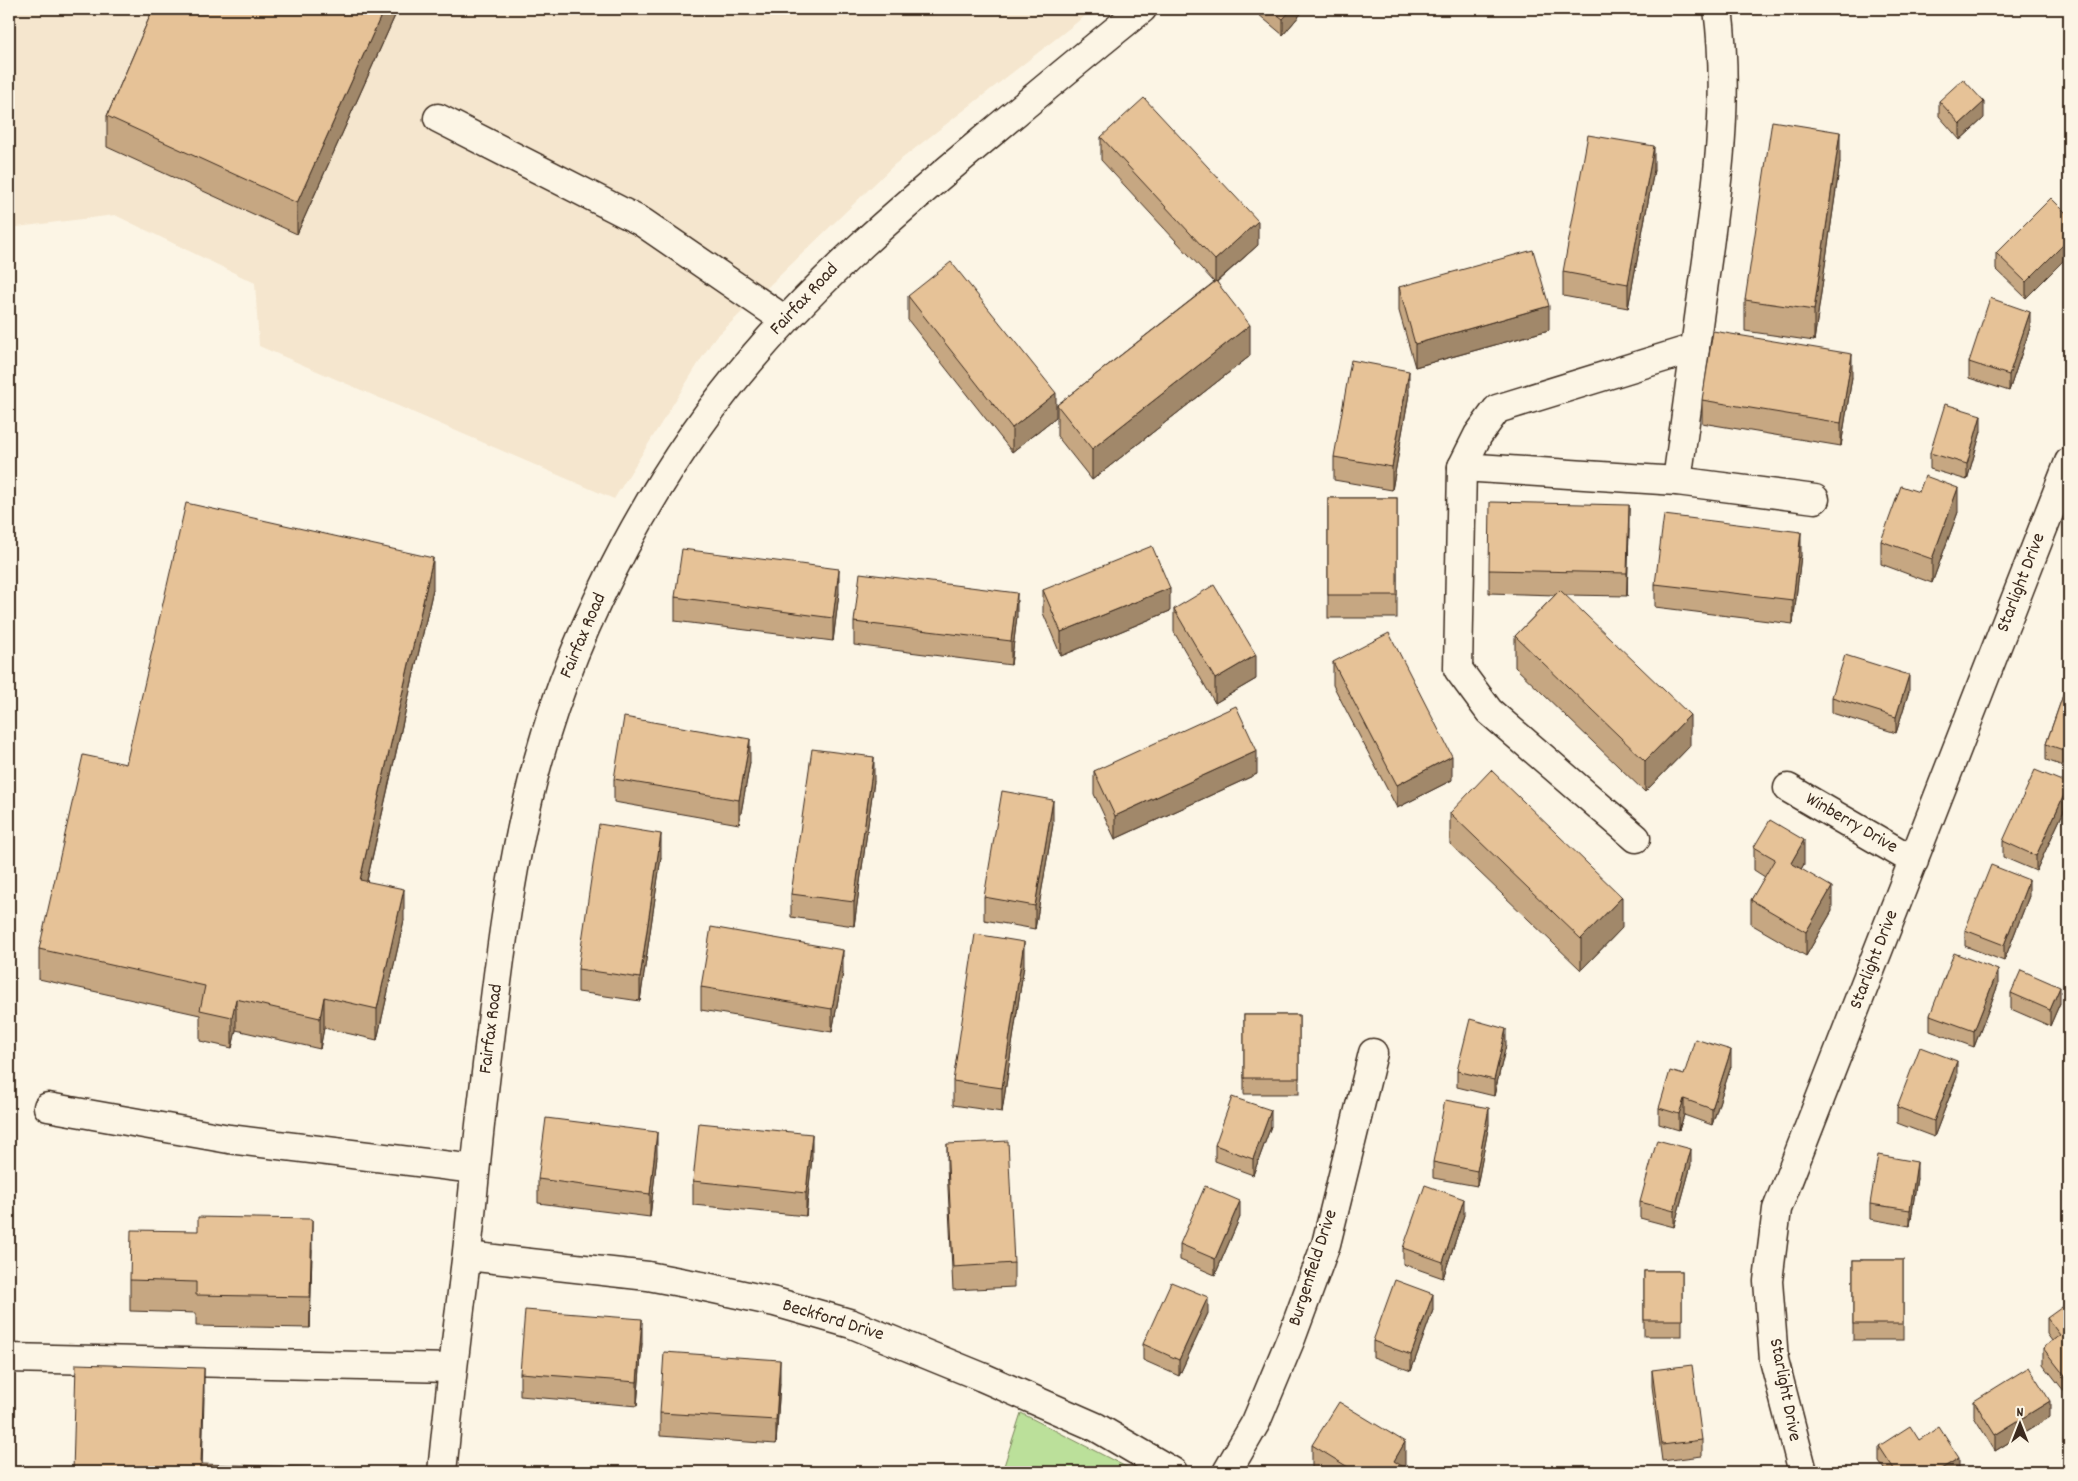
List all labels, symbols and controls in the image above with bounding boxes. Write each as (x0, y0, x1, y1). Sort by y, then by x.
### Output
street label: Fairfax Road (764, 258, 846, 342)
street label: Starlight Drive (1991, 529, 2053, 637)
street label: Fairfax Road (554, 589, 614, 683)
street label: Winberry Drive (1800, 787, 1902, 861)
street label: Starlight Drive (1844, 906, 1906, 1014)
street label: Fairfax Road (473, 982, 511, 1076)
street label: Burgenfield Drive (1282, 1206, 1346, 1330)
street label: Beckford Drive (779, 1293, 887, 1349)
street label: Starlight Drive (1761, 1336, 1807, 1444)
north arrow (1996, 1398, 2046, 1448)
text: N (2017, 1403, 2024, 1423)

